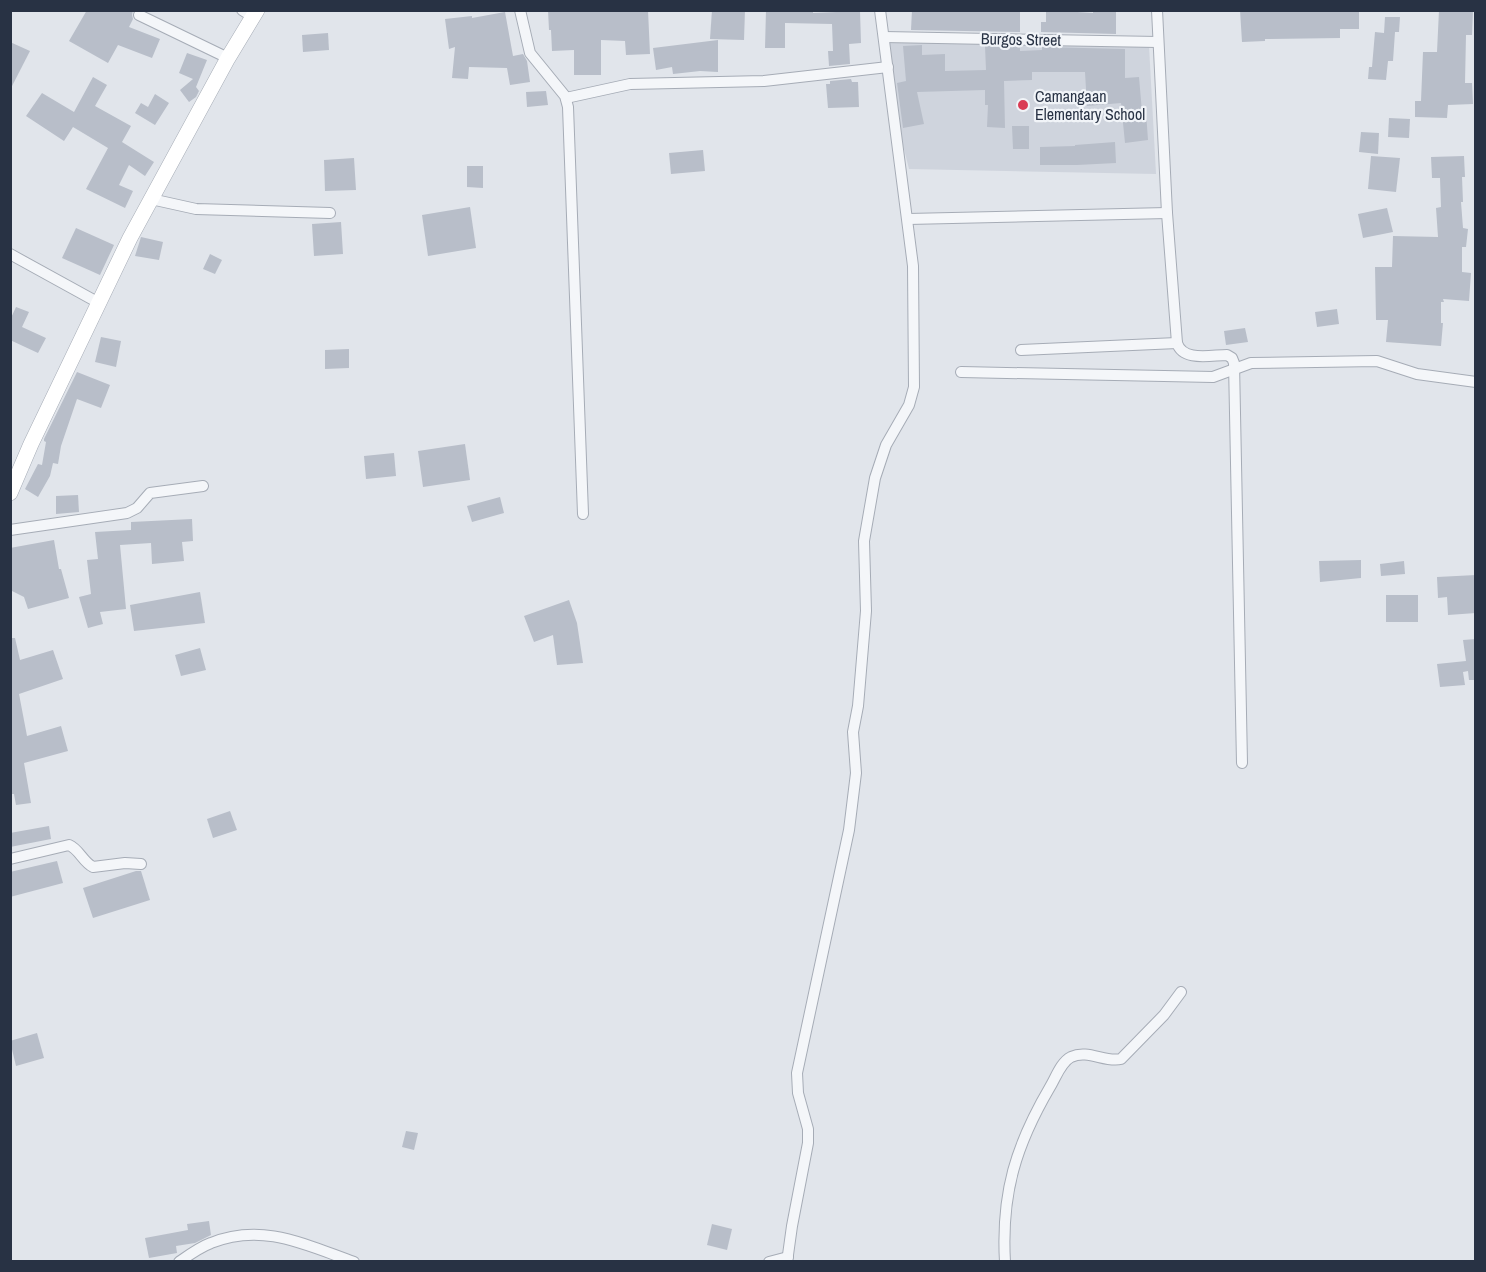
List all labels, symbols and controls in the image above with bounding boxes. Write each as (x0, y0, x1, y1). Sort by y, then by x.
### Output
street label: Burgos Street (981, 27, 1062, 51)
place label: Camangaan Elementary School (1035, 85, 1145, 125)
marker: Camangaan Elementary School (1016, 98, 1030, 112)

